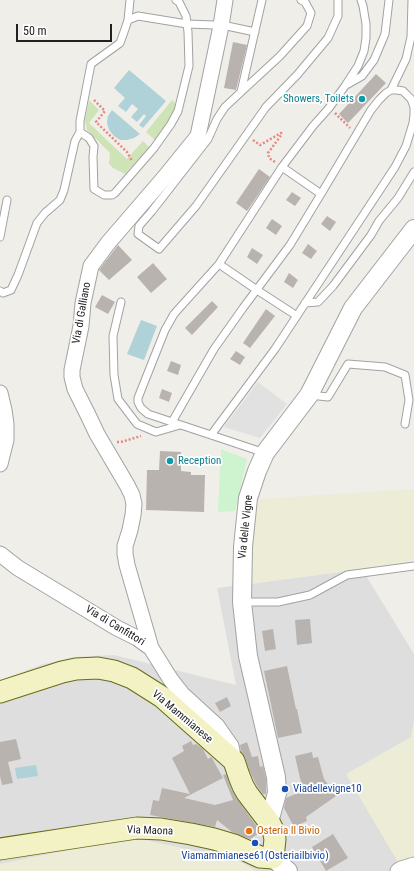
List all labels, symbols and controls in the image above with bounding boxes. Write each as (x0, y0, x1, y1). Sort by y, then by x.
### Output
scale bar (18, 16, 114, 42)
text: 50 m (23, 24, 47, 38)
place label: Showers, Toilets (283, 92, 354, 106)
marker: Showers, Toilets (357, 94, 367, 104)
street label: Via di Galliano (70, 281, 94, 345)
place label: Reception (178, 454, 221, 468)
marker: Reception (165, 456, 175, 466)
street label: Via delle Vigne (236, 494, 256, 560)
street label: Via di Canfittori (83, 603, 147, 649)
street label: Via Mammianese (149, 688, 215, 746)
place label: Viadellevigne10 (293, 782, 362, 796)
marker: Viadellevigne10 (280, 784, 290, 794)
street label: Via Maona (127, 824, 173, 838)
place label: Osteria Il Bivio (257, 824, 320, 838)
marker: Osteria Il Bivio (244, 826, 254, 836)
marker: Viamammianese61(Osteriailbivio) (250, 838, 260, 848)
place label: Viamammianese61(Osteriailbivio) (181, 849, 329, 863)

